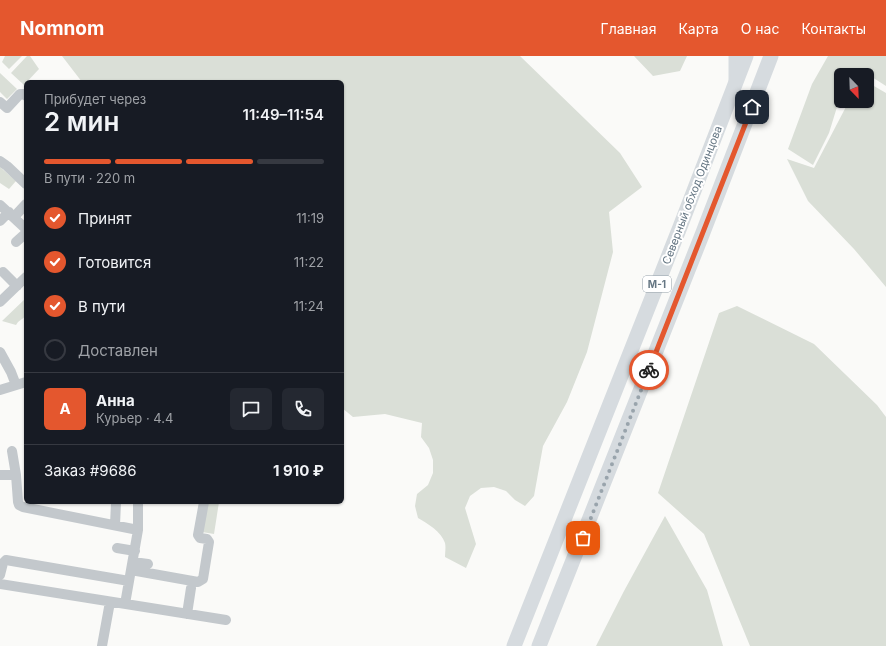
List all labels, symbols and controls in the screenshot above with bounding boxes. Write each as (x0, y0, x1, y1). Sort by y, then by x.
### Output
text: Nomnom (20, 17, 104, 40)
text: Главная (601, 20, 656, 37)
text: Карта (678, 20, 719, 37)
text: О нас (741, 20, 779, 37)
text: Контакты (801, 20, 866, 37)
north arrow (834, 68, 874, 108)
map controls (834, 68, 874, 108)
pin (735, 90, 769, 124)
text: Прибудет через (44, 91, 146, 107)
icon: home (741, 96, 763, 118)
text: 11:49–11:54 (243, 105, 324, 124)
text: 2 мин (44, 106, 119, 137)
street label: Северный обход Одинцова (659, 124, 725, 266)
text: В пути · 220 m (44, 170, 135, 186)
icon: check (44, 207, 66, 229)
text: Принят (78, 209, 131, 228)
text: 11:19 (296, 210, 324, 226)
icon: check (44, 251, 66, 273)
text: Готовится (78, 253, 151, 272)
text: 11:22 (294, 254, 324, 270)
road number: М-1 (643, 276, 671, 292)
icon: check (44, 295, 66, 317)
text: В пути (78, 297, 125, 316)
text: 11:24 (294, 298, 324, 314)
text: Доставлен (78, 341, 158, 360)
courier (629, 350, 669, 390)
icon: bike (638, 359, 660, 381)
button: chat (230, 388, 272, 430)
button: phone (282, 388, 324, 430)
text: Анна (96, 391, 135, 410)
text: А (59, 399, 71, 418)
text: Курьер · 4.4 (96, 410, 173, 426)
text: Заказ #9686 (44, 461, 137, 480)
text: 1 910 ₽ (273, 461, 324, 480)
pin (566, 521, 600, 555)
icon: bag (572, 527, 594, 549)

